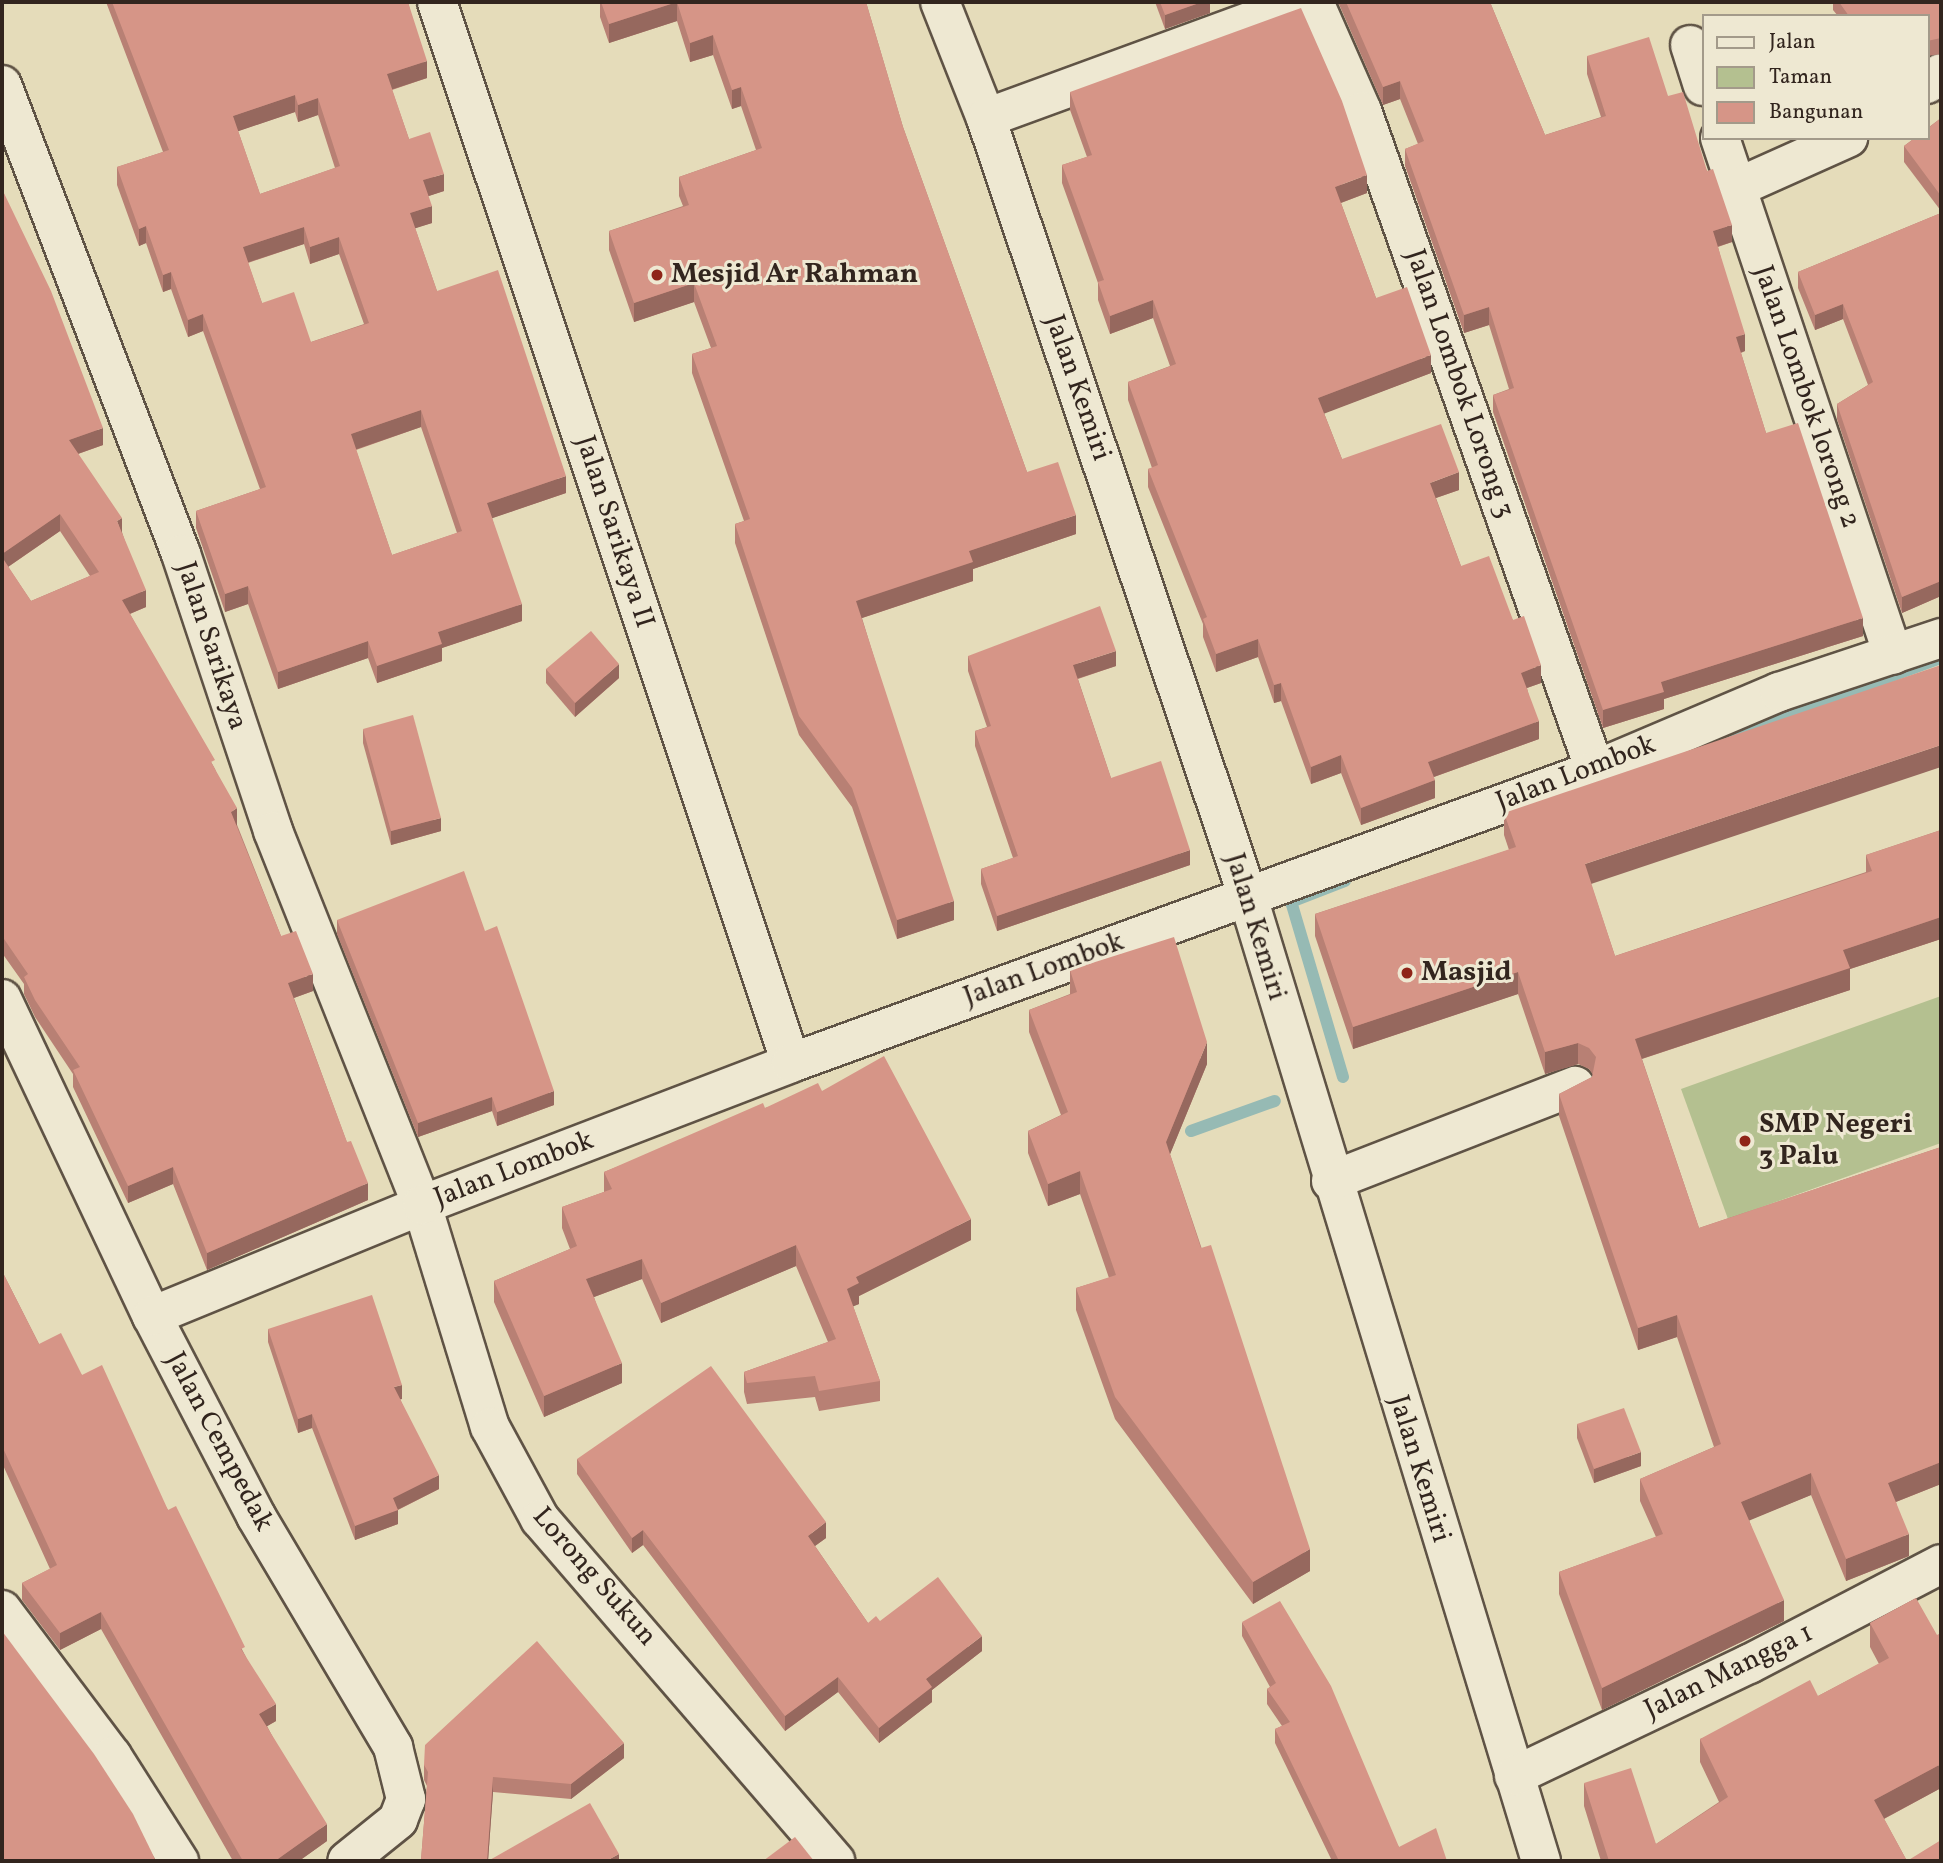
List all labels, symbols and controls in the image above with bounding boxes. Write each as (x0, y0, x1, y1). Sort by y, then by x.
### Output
legend (1702, 14, 1929, 140)
text: Jalan (1769, 28, 1816, 57)
text: Taman (1769, 63, 1832, 92)
text: Bangunan (1769, 98, 1863, 127)
street label: Jalan Lombok Lorong 3 (1397, 245, 1521, 523)
place label: Mesjid Ar Rahman (671, 258, 918, 292)
street label: Jalan Lombok lorong 2 (1745, 261, 1867, 533)
marker: Mesjid Ar Rahman (649, 267, 665, 283)
street label: Jalan Kemiri (1036, 311, 1118, 465)
street label: Jalan Sarikaya II (567, 432, 661, 632)
street label: Jalan Sarikaya (168, 558, 254, 734)
street label: Jalan Lombok (1491, 728, 1661, 820)
street label: Jalan Kemiri (1217, 849, 1293, 1005)
street label: Jalan Lombok (959, 925, 1129, 1015)
place label: Masjid (1421, 956, 1511, 990)
marker: Masjid (1399, 965, 1415, 981)
place label: SMP Negeri 3 Palu (1759, 1108, 1913, 1174)
street label: Jalan Lombok (429, 1124, 599, 1216)
marker: SMP Negeri 3 Palu (1737, 1133, 1753, 1149)
street label: Jalan Cempedak (158, 1347, 280, 1537)
street label: Jalan Kemiri (1381, 1391, 1457, 1547)
street label: Lorong Sukun (525, 1501, 663, 1653)
street label: Jalan Mangga 1 (1639, 1617, 1819, 1727)

